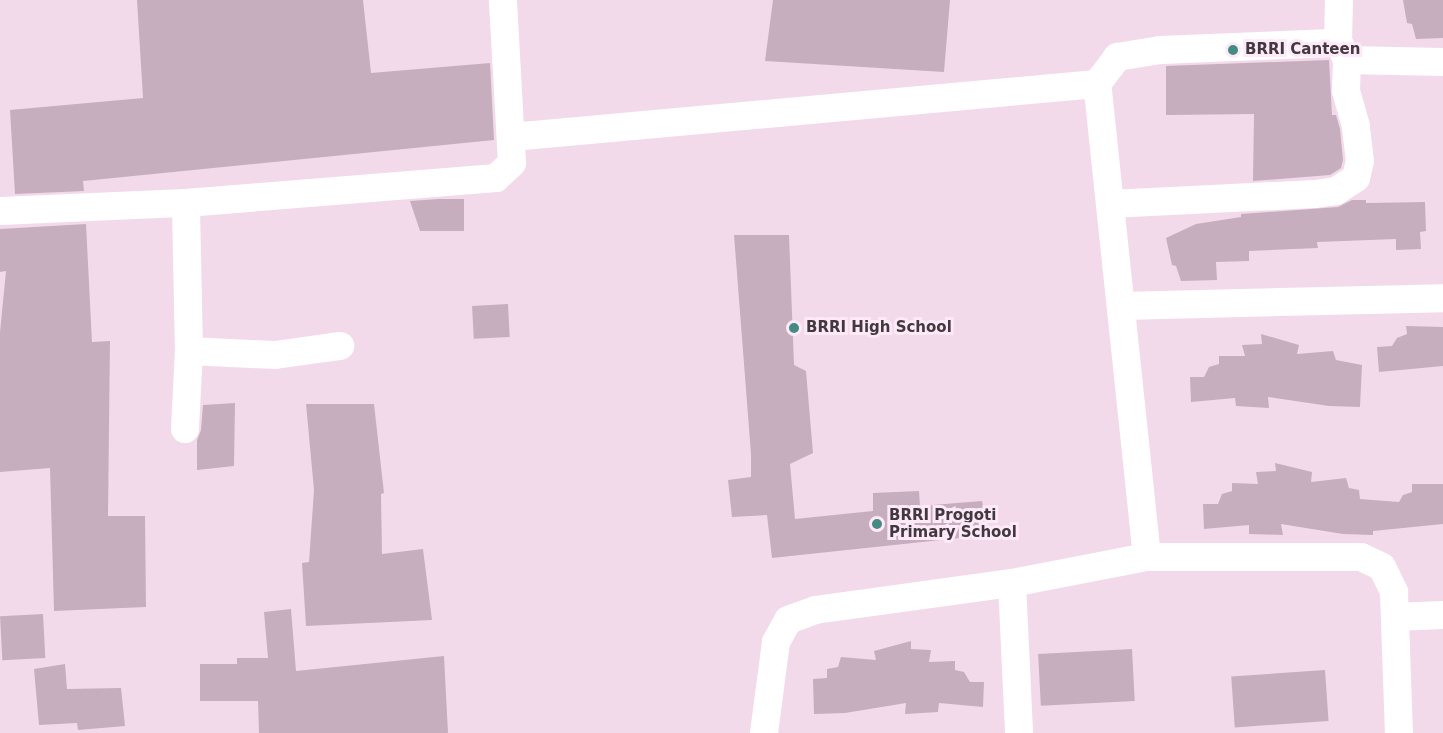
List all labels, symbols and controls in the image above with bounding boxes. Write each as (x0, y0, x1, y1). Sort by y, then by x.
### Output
place label: BRRI Canteen (1245, 41, 1360, 59)
marker: BRRI Canteen (1226, 43, 1240, 57)
place label: BRRI High School (806, 319, 952, 337)
marker: BRRI High School (787, 321, 801, 335)
place label: BRRI Progoti Primary School (889, 506, 1017, 541)
marker: BRRI Progoti Primary School (870, 517, 884, 531)

